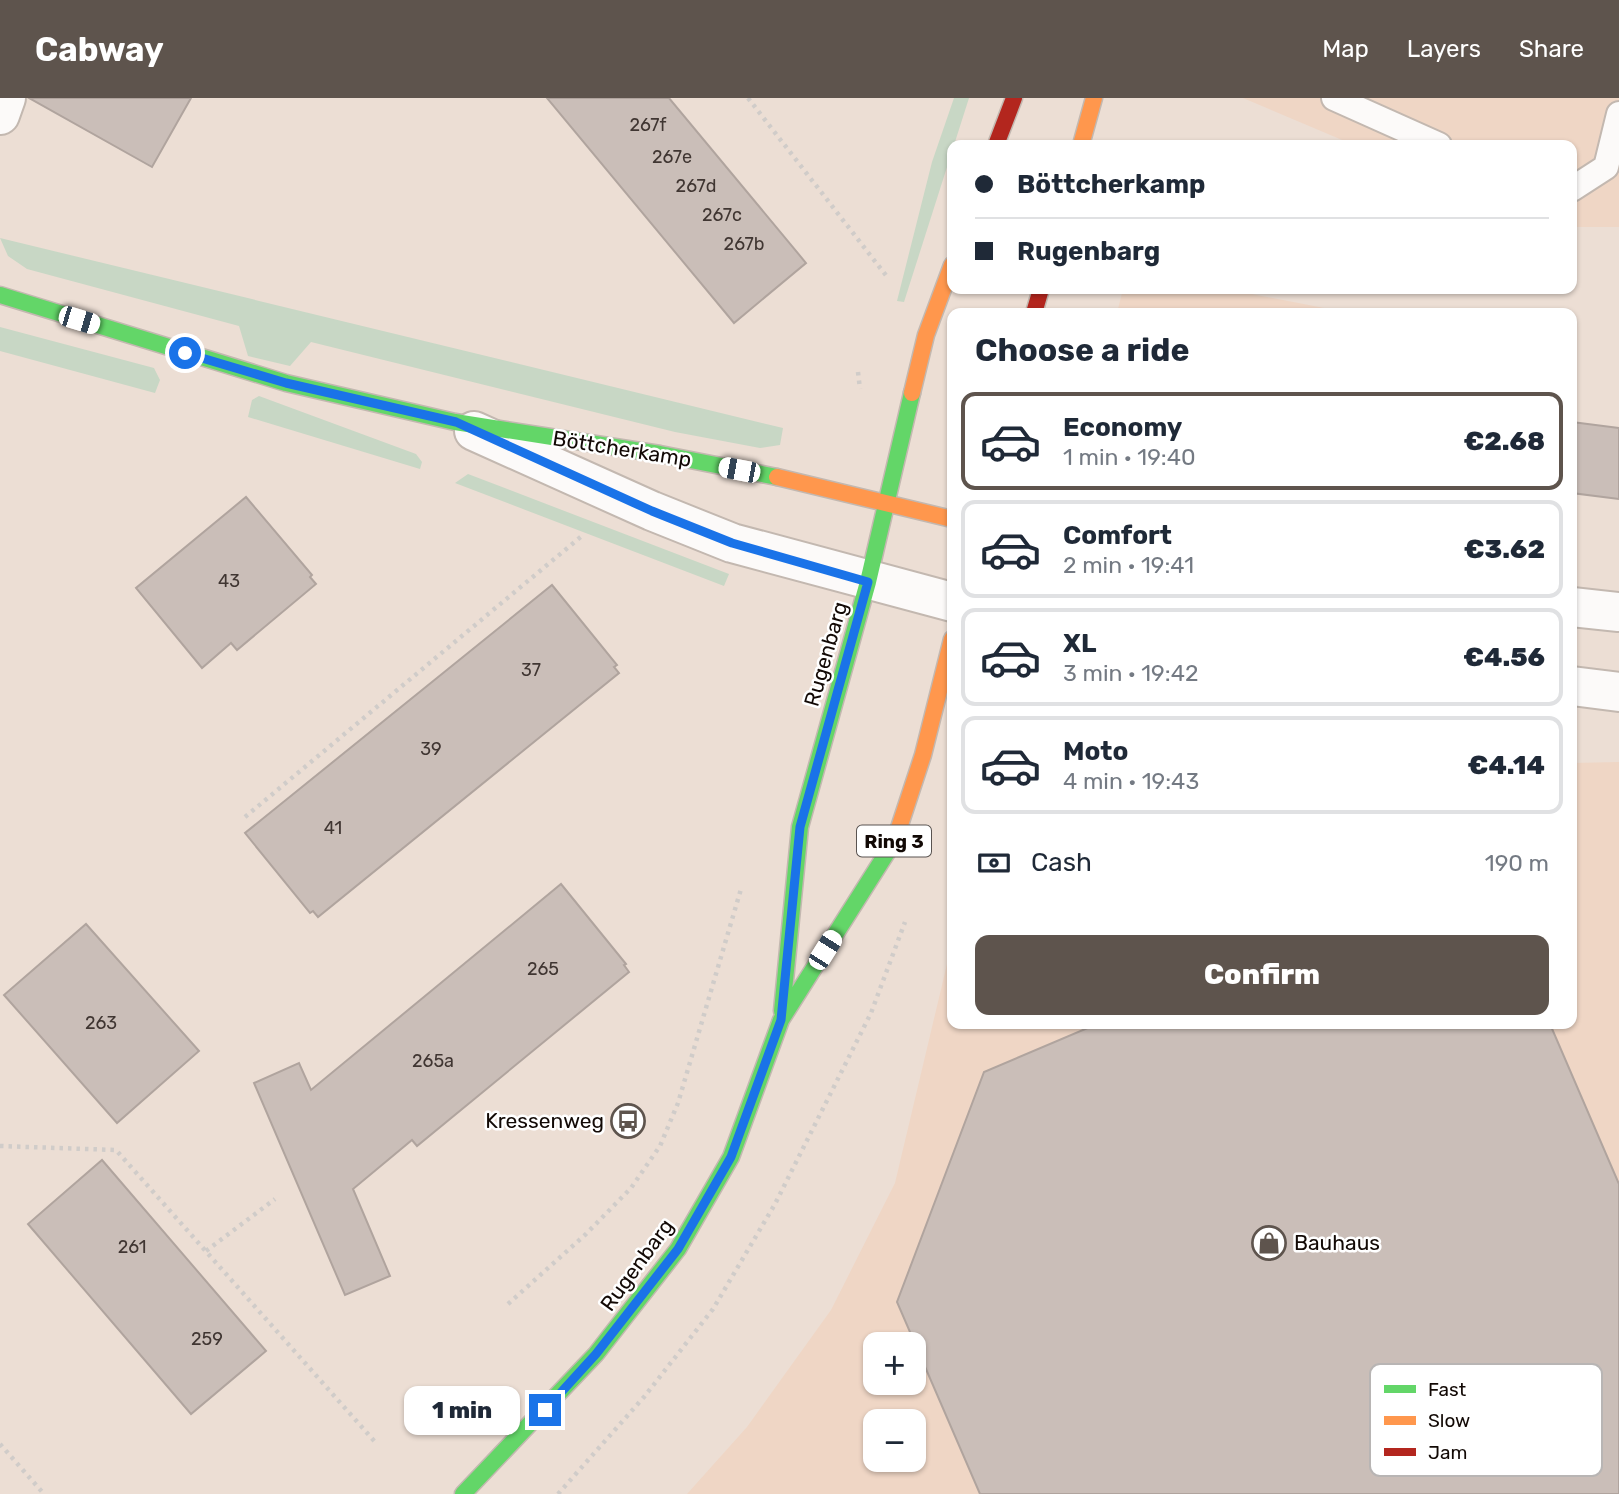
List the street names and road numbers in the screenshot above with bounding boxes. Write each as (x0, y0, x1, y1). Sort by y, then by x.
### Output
street label: Böttcherkamp (551, 425, 693, 472)
street label: Rugenbarg (799, 599, 852, 709)
road number: Ring 3 (857, 826, 931, 856)
street label: Rugenbarg (595, 1214, 678, 1316)

